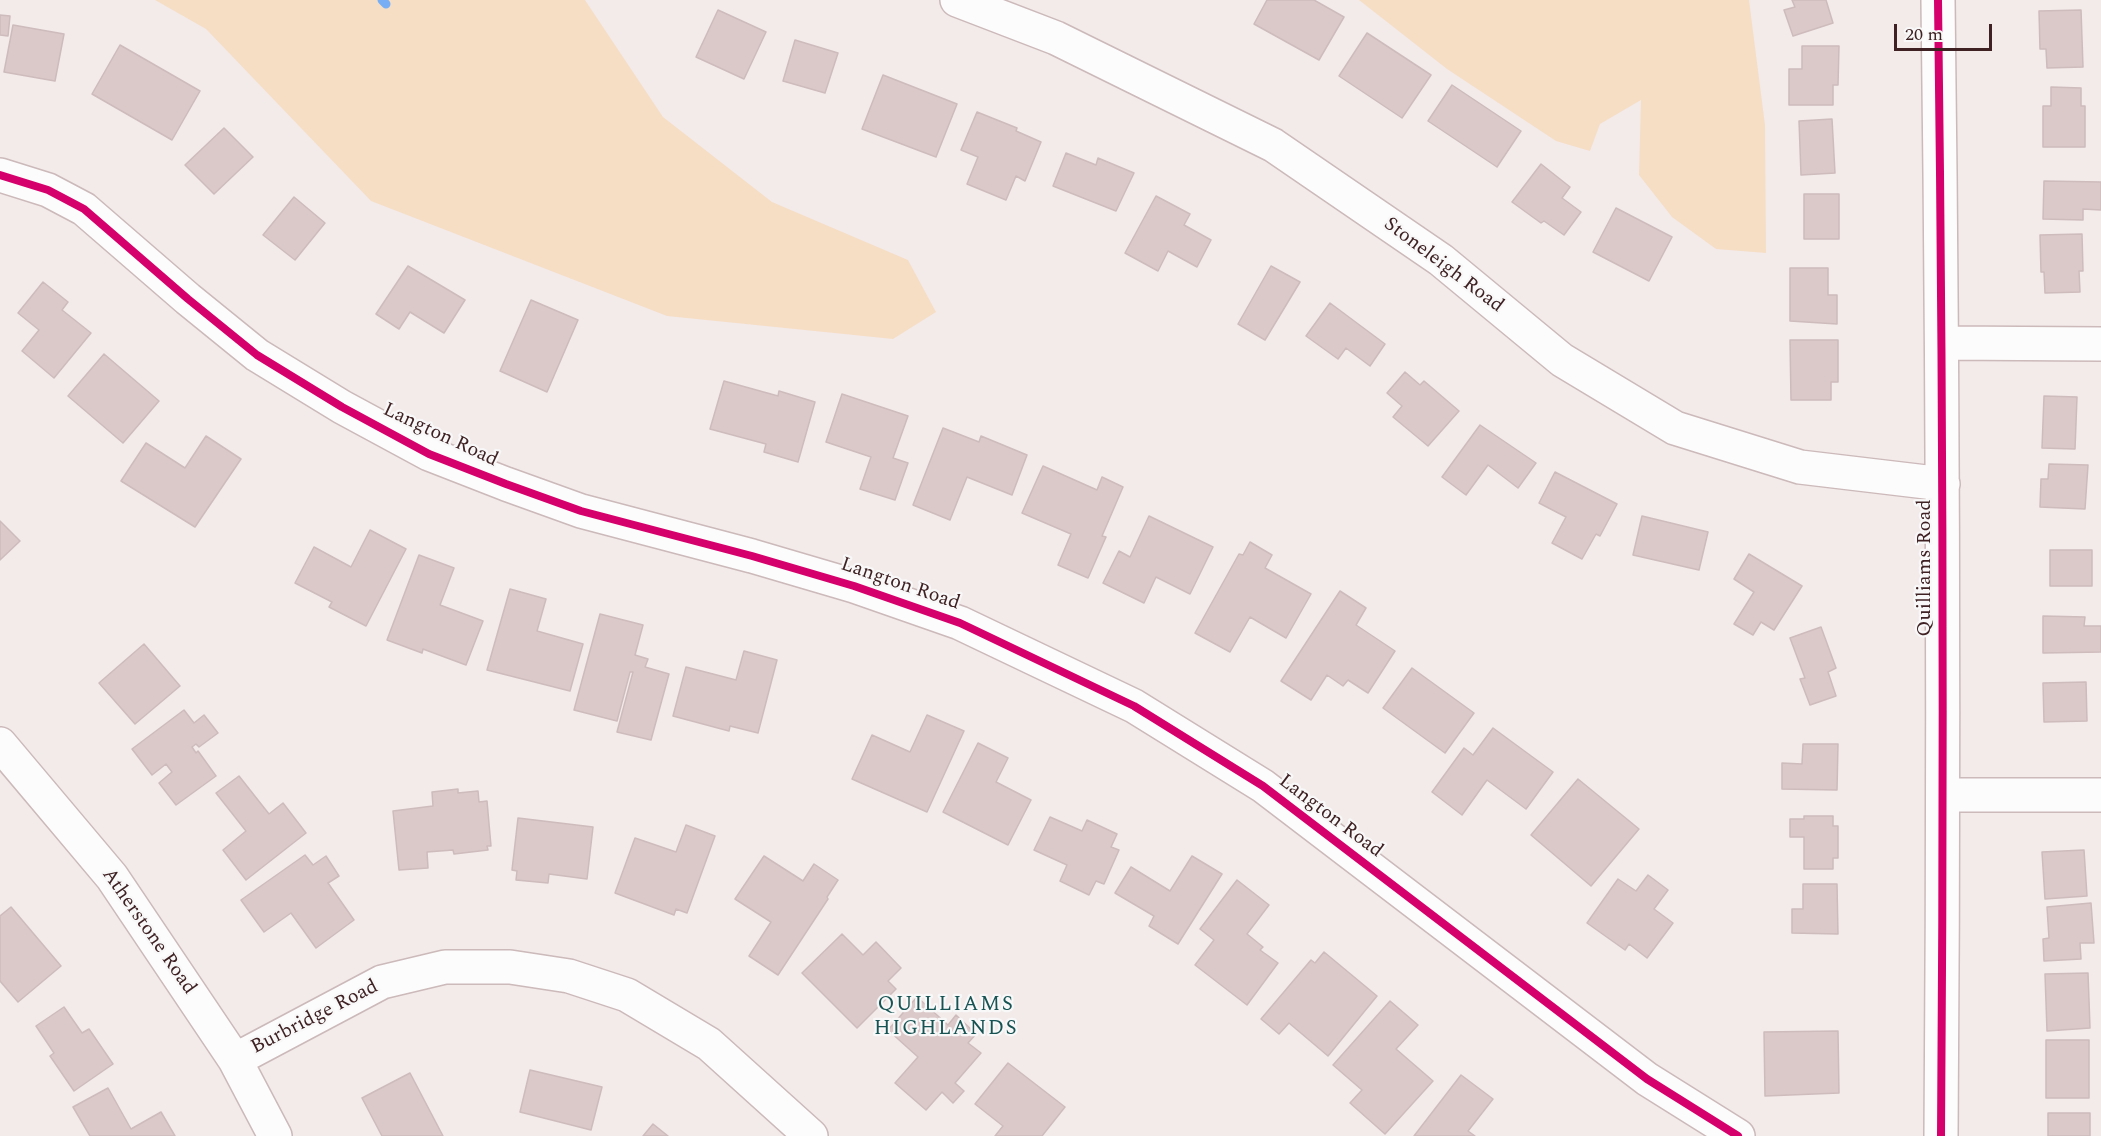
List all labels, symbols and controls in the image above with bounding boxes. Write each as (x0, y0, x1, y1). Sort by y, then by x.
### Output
scale bar (1897, 12, 1994, 50)
text: 20 m (1905, 21, 1943, 48)
street label: Stoneleigh Road (1378, 213, 1508, 319)
street label: Langton Road (379, 399, 501, 473)
street label: Quilliams Road (1914, 499, 1938, 637)
street label: Langton Road (837, 553, 963, 617)
street label: Langton Road (1273, 770, 1387, 864)
street label: Atherstone Road (96, 864, 200, 1000)
street label: Burbridge Road (247, 976, 383, 1060)
district label: QUILLIAMS HIGHLANDS (874, 993, 1018, 1043)

